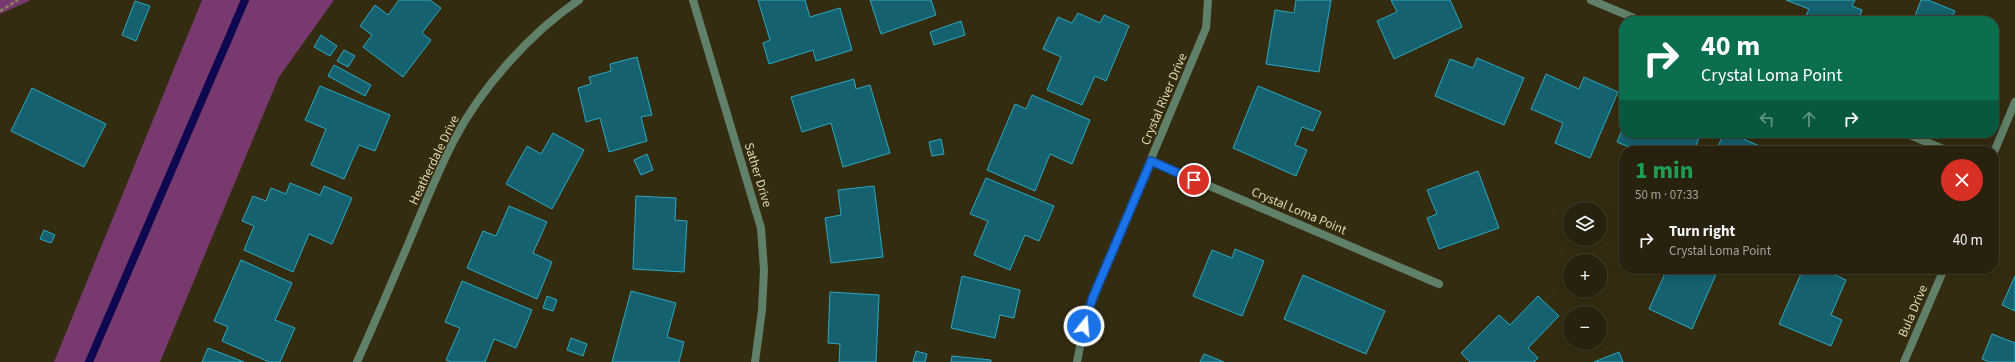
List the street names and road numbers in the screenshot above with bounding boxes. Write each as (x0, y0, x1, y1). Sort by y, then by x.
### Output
street label: Crystal River Drive (1136, 50, 1192, 148)
street label: Heatherdale Drive (404, 112, 464, 208)
street label: Sather Drive (740, 141, 776, 209)
street label: Crystal Loma Point (1249, 183, 1350, 239)
street label: Bula Drive (1894, 282, 1932, 340)

